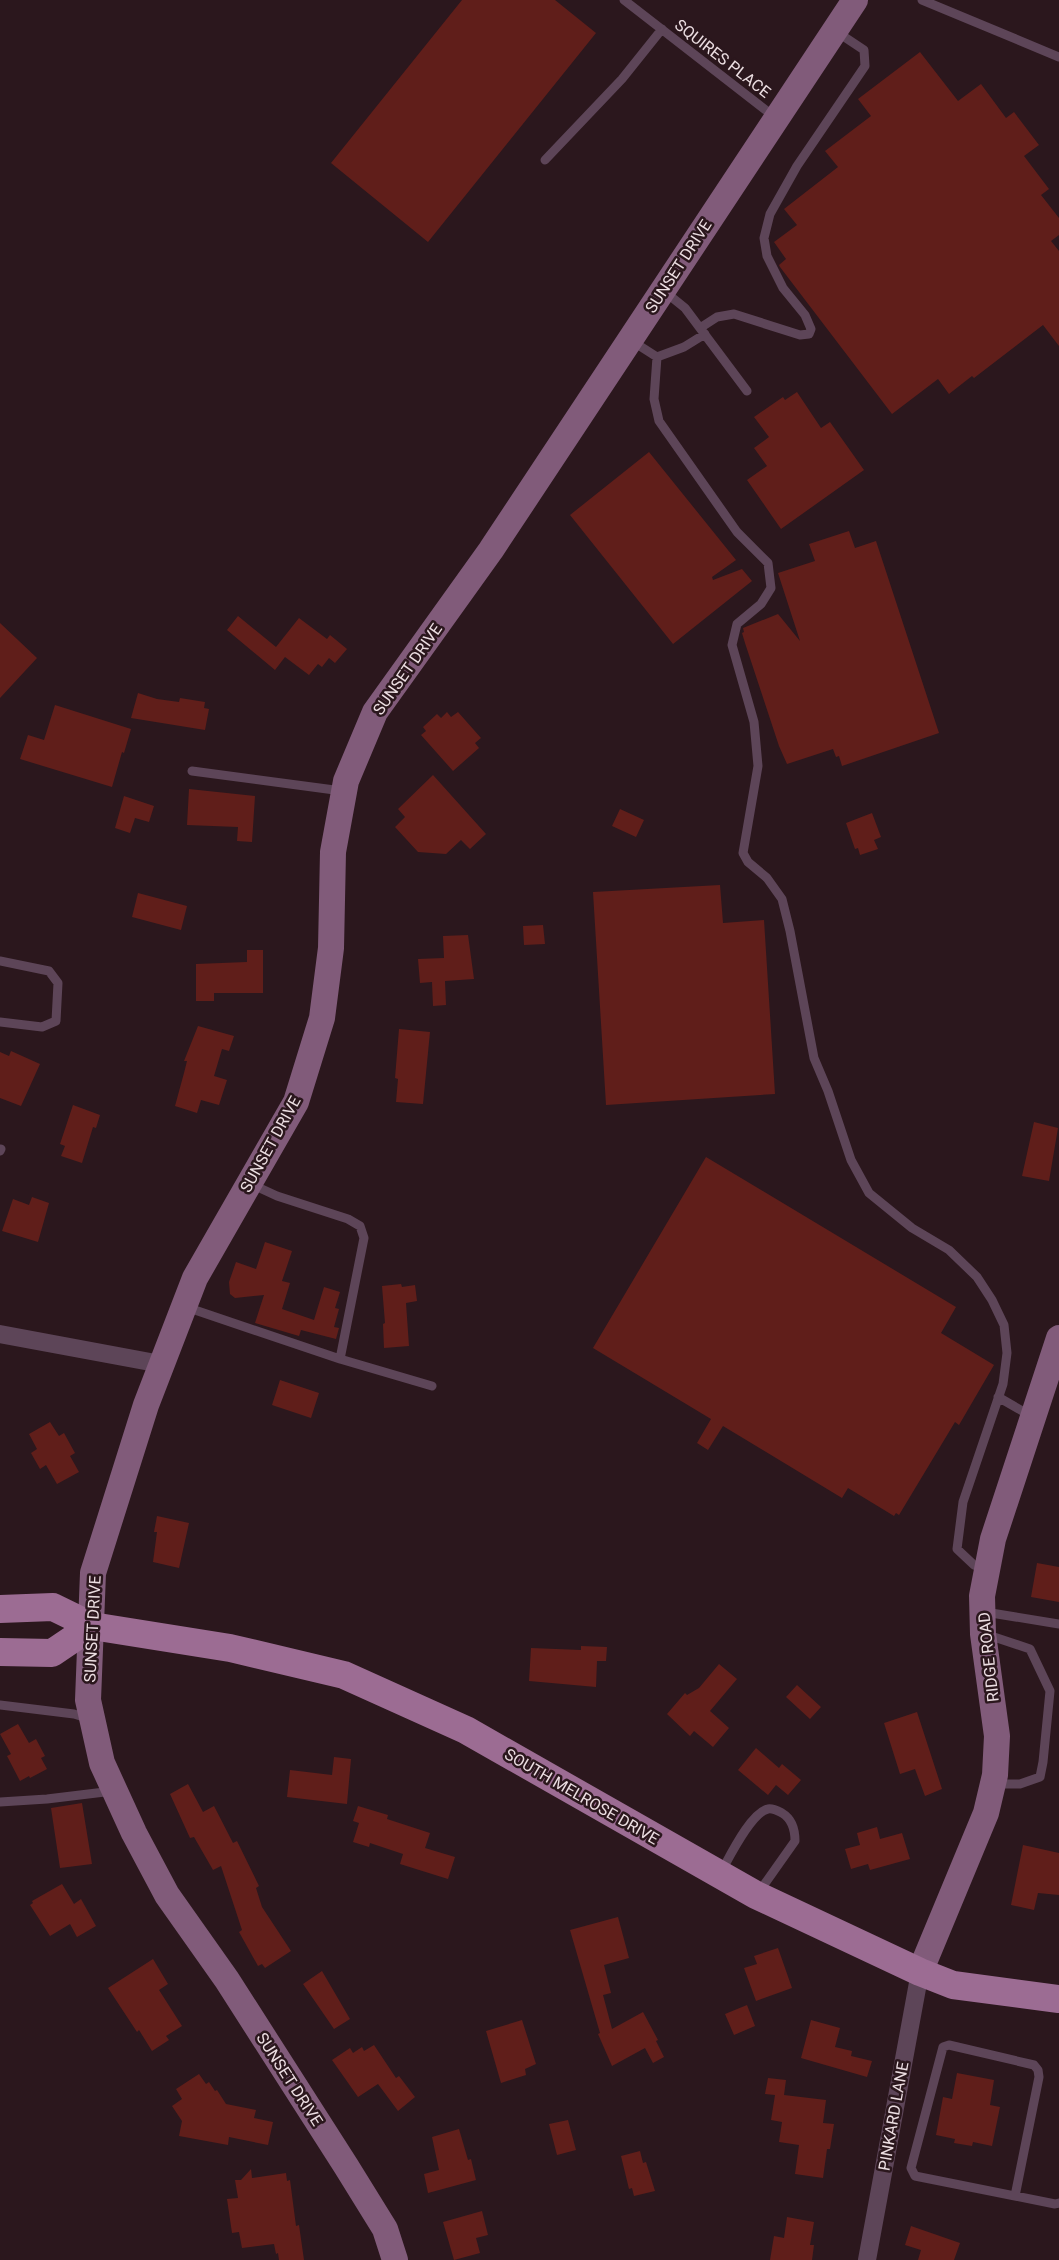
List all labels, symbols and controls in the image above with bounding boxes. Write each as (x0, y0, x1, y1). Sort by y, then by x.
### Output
street label: SQUIRES PLACE (671, 15, 774, 102)
street label: SUNSET DRIVE (641, 216, 716, 316)
street label: SUNSET DRIVE (369, 620, 446, 719)
street label: SUNSET DRIVE (236, 1093, 305, 1196)
street label: SUNSET DRIVE (80, 1575, 105, 1683)
street label: RIDGE ROAD (974, 1611, 1003, 1703)
street label: SOUTH MELROSE DRIVE (501, 1744, 662, 1848)
street label: SUNSET DRIVE (252, 2029, 327, 2129)
street label: PINKARD LANE (875, 2060, 912, 2172)

